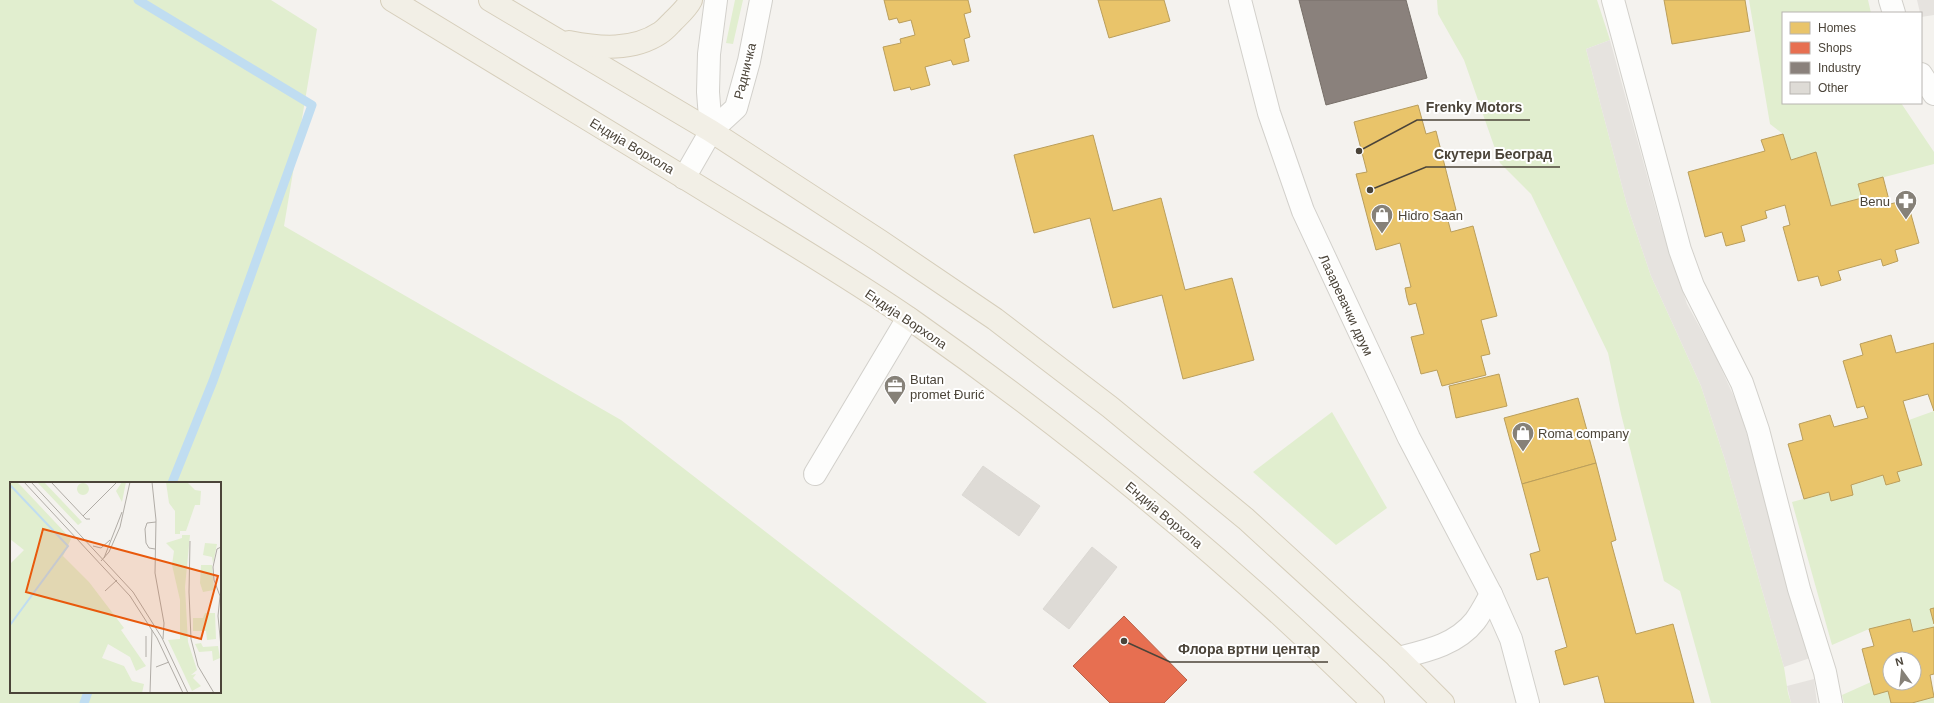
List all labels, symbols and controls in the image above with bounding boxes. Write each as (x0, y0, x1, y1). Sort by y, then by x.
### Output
legend (1782, 12, 1922, 104)
text: Homes (1818, 21, 1856, 35)
street label: Радничка (731, 41, 759, 101)
text: Shops (1818, 41, 1852, 55)
text: Industry (1818, 61, 1861, 75)
text: Other (1818, 81, 1848, 95)
callout: Frenky Motors (1417, 94, 1530, 120)
text: Frenky Motors (1426, 99, 1522, 115)
street label: Ендија Ворхола (587, 115, 677, 177)
callout: Скутери Београд (1426, 141, 1560, 167)
text: Скутери Београд (1434, 146, 1552, 162)
pharmacy icon: Benu (1893, 188, 1919, 221)
place label: Benu (1860, 194, 1890, 209)
shop icon: Hidro Saan (1369, 202, 1395, 235)
place label: Hidro Saan (1398, 208, 1463, 223)
street label: Лазаревачки друм (1316, 252, 1376, 358)
street label: Ендија Ворхола (862, 286, 950, 352)
place label: Butan promet Đurić (910, 372, 985, 402)
office icon: Butan promet Đurić (882, 373, 908, 406)
shop icon: Roma company (1510, 420, 1536, 453)
place label: Roma company (1538, 426, 1630, 441)
street label: Ендија Ворхола (1123, 479, 1206, 552)
inset map (10, 482, 221, 693)
callout: Флора вртни центар (1170, 636, 1328, 662)
text: Флора вртни центар (1178, 641, 1320, 657)
north arrow (1882, 651, 1922, 691)
text: N (1894, 655, 1905, 668)

